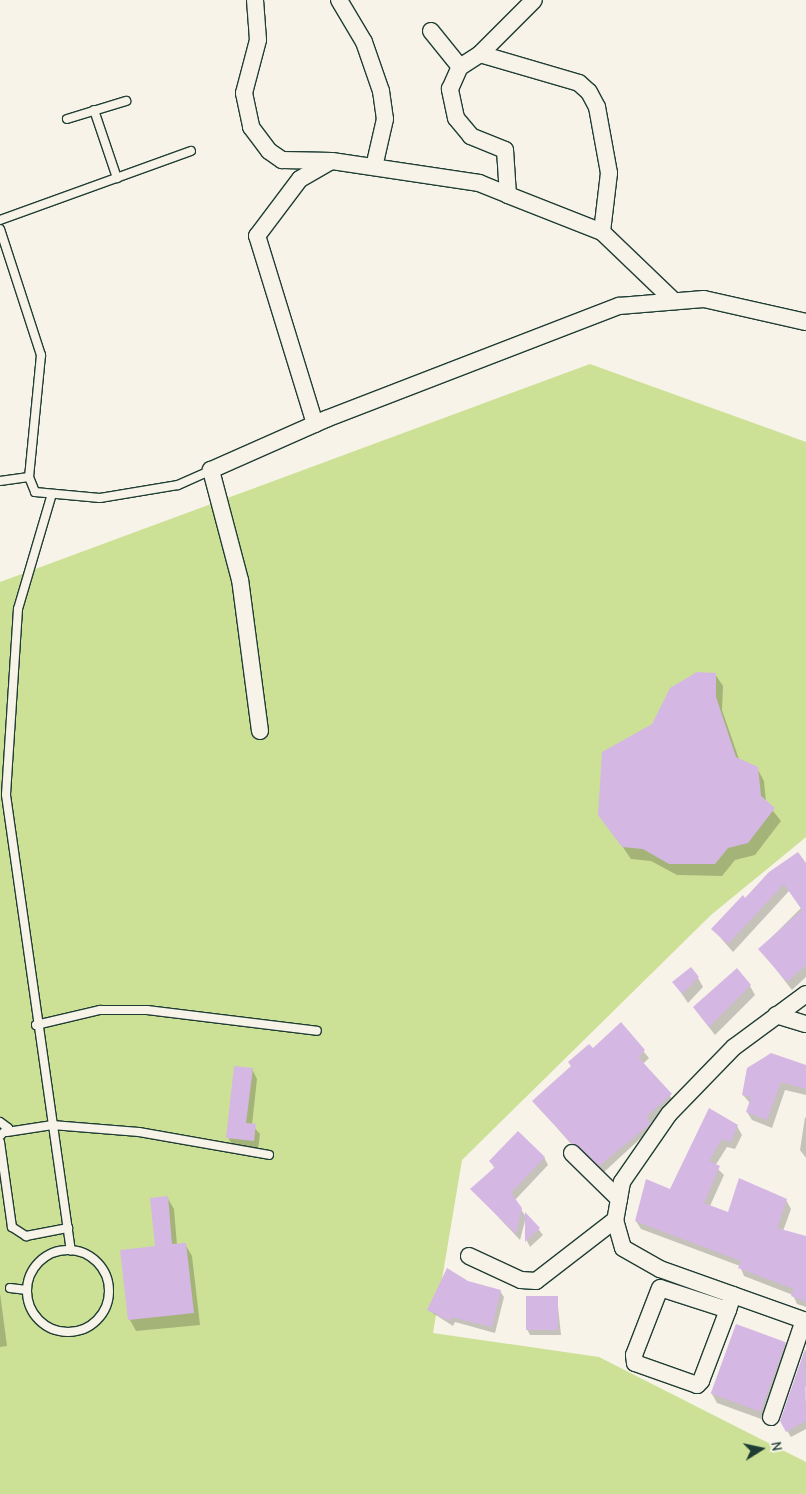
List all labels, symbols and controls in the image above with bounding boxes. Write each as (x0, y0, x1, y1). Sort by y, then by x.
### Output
north arrow (736, 1424, 786, 1474)
text: N (767, 1440, 785, 1452)

